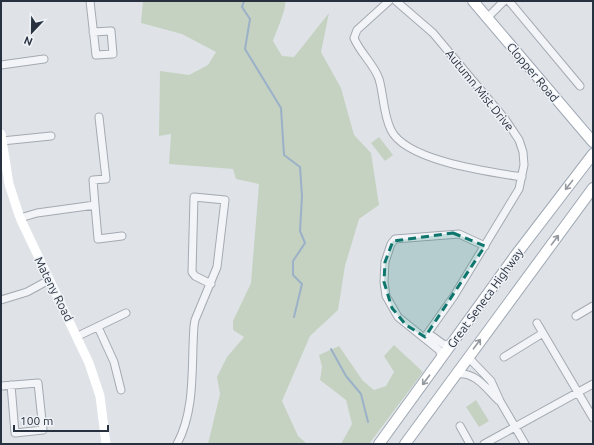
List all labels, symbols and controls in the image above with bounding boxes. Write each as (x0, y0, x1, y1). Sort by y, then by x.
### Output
north arrow (12, 12, 52, 52)
text: N (22, 34, 34, 48)
street label: Clopper Road (505, 40, 561, 104)
street label: Autumn Mist Drive (443, 47, 517, 133)
one-way arrow (565, 180, 574, 191)
one-way arrow (550, 235, 559, 246)
street label: Great Seneca Highway (445, 246, 526, 350)
street label: Mateny Road (32, 254, 76, 324)
one-way arrow (473, 339, 481, 350)
one-way arrow (422, 375, 430, 386)
scale bar (14, 407, 108, 433)
text: 100 m (20, 414, 53, 427)

